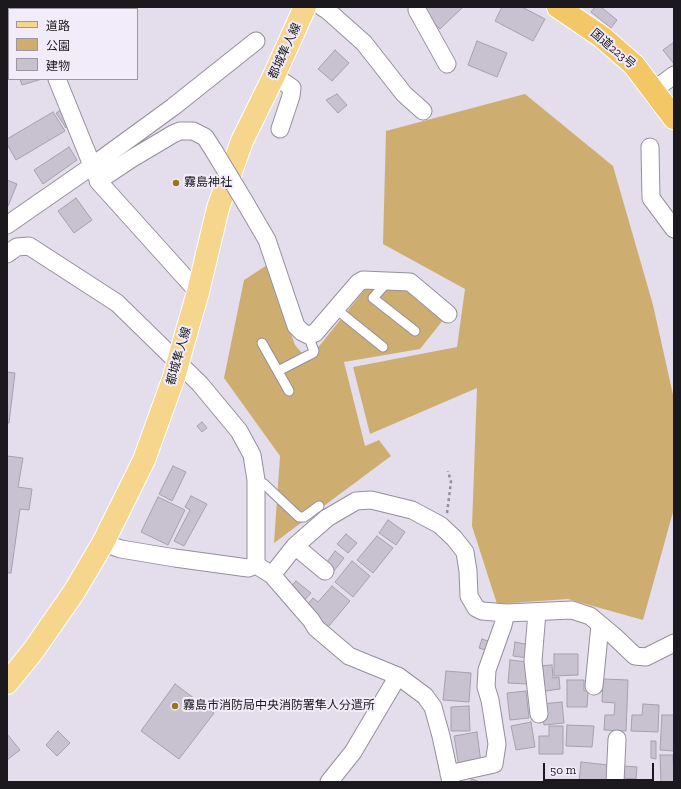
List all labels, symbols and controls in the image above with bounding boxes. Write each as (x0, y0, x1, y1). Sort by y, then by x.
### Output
legend (8, 8, 138, 80)
text: 道路 (46, 19, 70, 33)
street label: 都城隼人線 (266, 21, 304, 81)
street label: 国道223号 (588, 26, 638, 72)
text: 公園 (46, 39, 70, 53)
text: 建物 (46, 59, 70, 73)
place label: 霧島神社 (184, 176, 232, 190)
marker: 霧島神社 (171, 178, 181, 188)
street label: 都城隼人線 (164, 325, 194, 387)
place label: 霧島市消防局中央消防署隼人分遣所 (183, 699, 375, 713)
marker: 霧島市消防局中央消防署隼人分遣所 (170, 701, 180, 711)
scale bar (545, 755, 656, 781)
text: 50 m (550, 763, 576, 777)

